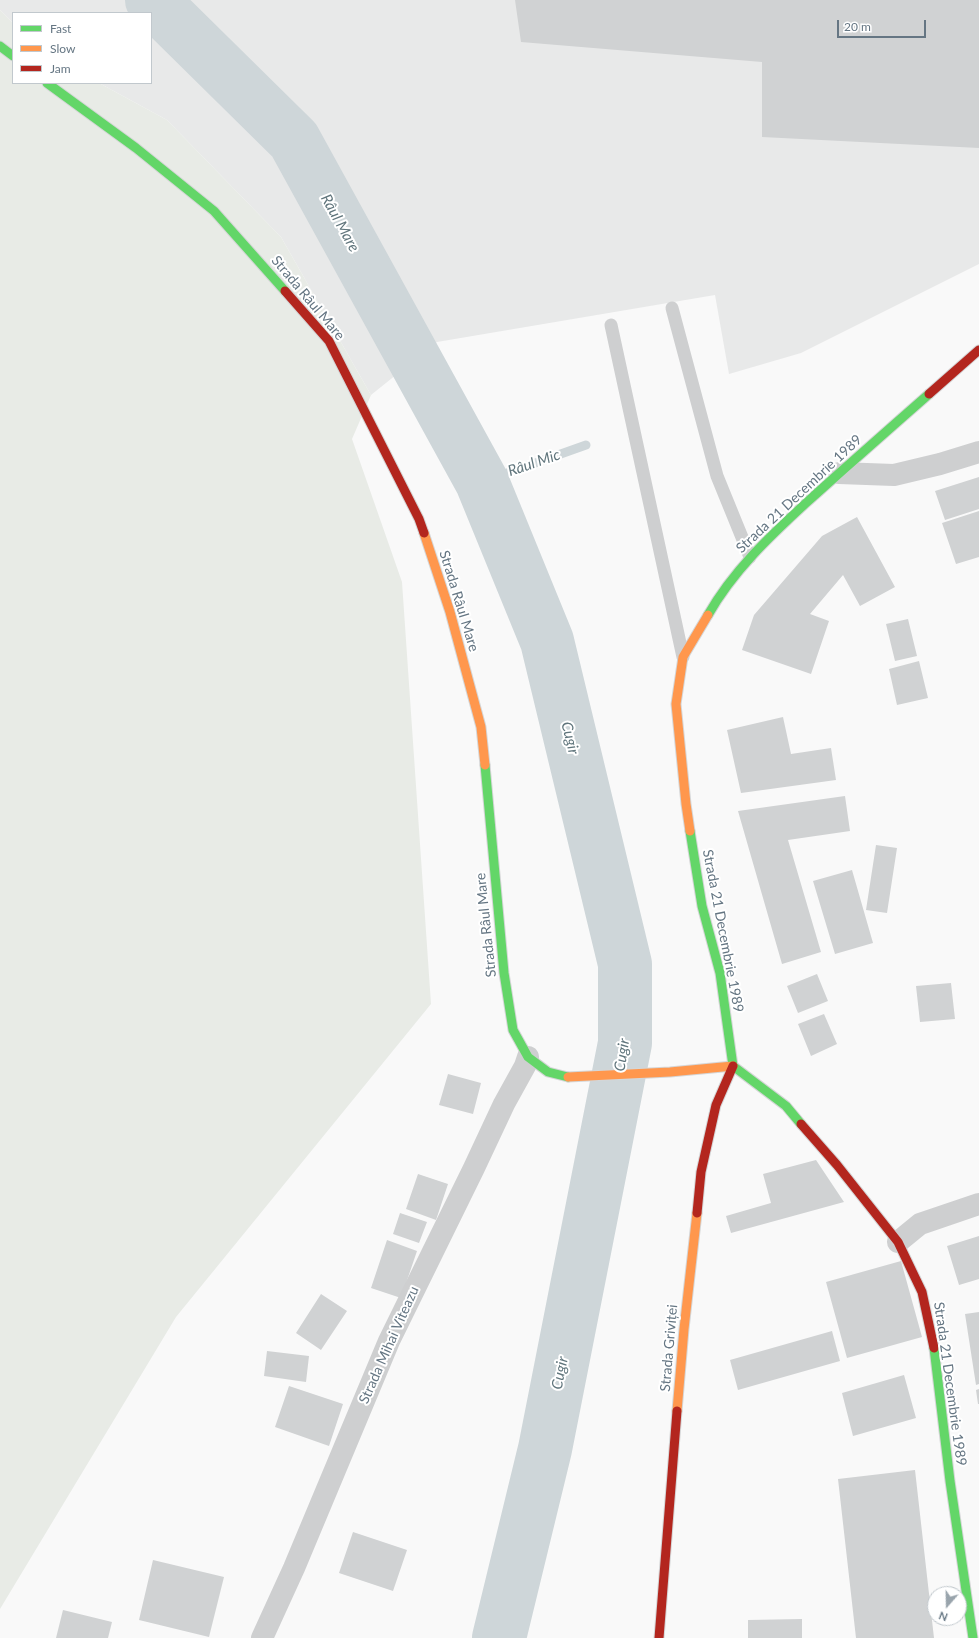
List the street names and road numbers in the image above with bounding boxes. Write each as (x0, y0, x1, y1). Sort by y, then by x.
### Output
street label: Strada Râul Mare (268, 252, 348, 344)
street label: Strada 21 Decembrie 1989 (733, 431, 865, 557)
street label: Strada Râul Mare (436, 548, 482, 654)
street label: Strada 21 Decembrie 1989 (699, 848, 747, 1014)
street label: Strada Râul Mare (472, 872, 500, 978)
street label: Strada Mihai Viteazu (356, 1284, 422, 1406)
street label: Strada 21 Decembrie 1989 (930, 1301, 970, 1467)
street label: Strada Griviței (657, 1304, 681, 1392)

